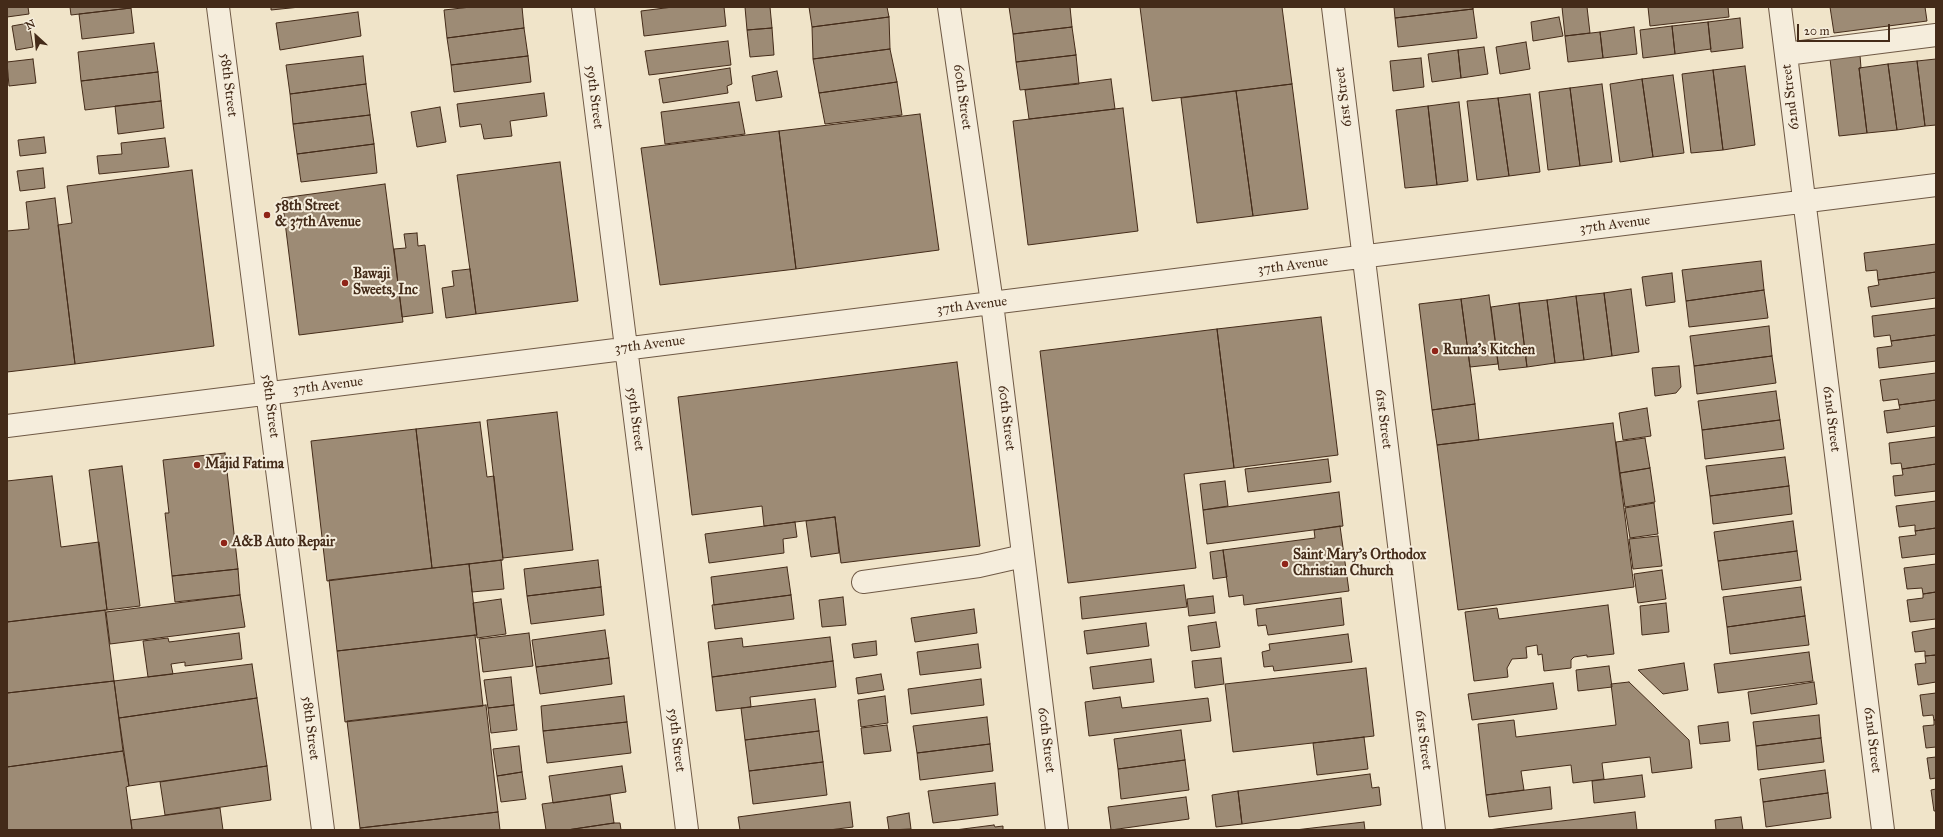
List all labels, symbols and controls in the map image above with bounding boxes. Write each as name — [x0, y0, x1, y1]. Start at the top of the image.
north arrow — [16, 16, 56, 56]
scale bar — [1799, 16, 1892, 42]
text: N — [23, 17, 38, 33]
text: 20 m — [1804, 24, 1830, 38]
street label: 58th Street — [216, 52, 240, 118]
street label: 60th Street — [949, 63, 975, 131]
street label: 62nd Street — [1779, 63, 1803, 131]
street label: 59th Street — [582, 64, 606, 130]
street label: 61st Street — [1332, 66, 1356, 128]
place label: 58th Street & 37th Avenue — [275, 199, 361, 232]
marker: 58th Street & 37th Avenue — [262, 210, 272, 220]
street label: 37th Avenue — [1579, 212, 1651, 238]
street label: 37th Avenue — [1257, 253, 1329, 279]
place label: Bawaji Sweets, Inc — [353, 267, 418, 300]
marker: Bawaji Sweets, Inc — [340, 278, 350, 288]
street label: 37th Avenue — [936, 293, 1008, 319]
street label: 37th Avenue — [614, 332, 686, 358]
place label: Ruma's Kitchen — [1443, 343, 1535, 359]
marker: Ruma's Kitchen — [1430, 346, 1440, 356]
street label: 58th Street — [258, 373, 282, 439]
street label: 37th Avenue — [292, 373, 364, 399]
street label: 60th Street — [994, 384, 1018, 452]
street label: 62nd Street — [1819, 385, 1843, 453]
street label: 59th Street — [623, 386, 647, 452]
street label: 61st Street — [1371, 388, 1395, 450]
place label: Majid Fatima — [205, 457, 284, 473]
marker: Majid Fatima — [192, 460, 202, 470]
place label: A&B Auto Repair — [232, 535, 335, 551]
marker: A&B Auto Repair — [219, 538, 229, 548]
place label: Saint Mary's Orthodox Christian Church — [1293, 548, 1426, 580]
marker: Saint Mary's Orthodox Christian Church — [1280, 559, 1290, 569]
street label: 58th Street — [298, 695, 322, 761]
street label: 60th Street — [1034, 706, 1058, 774]
street label: 62nd Street — [1860, 706, 1884, 774]
street label: 59th Street — [664, 707, 688, 773]
street label: 61st Street — [1411, 709, 1435, 771]

